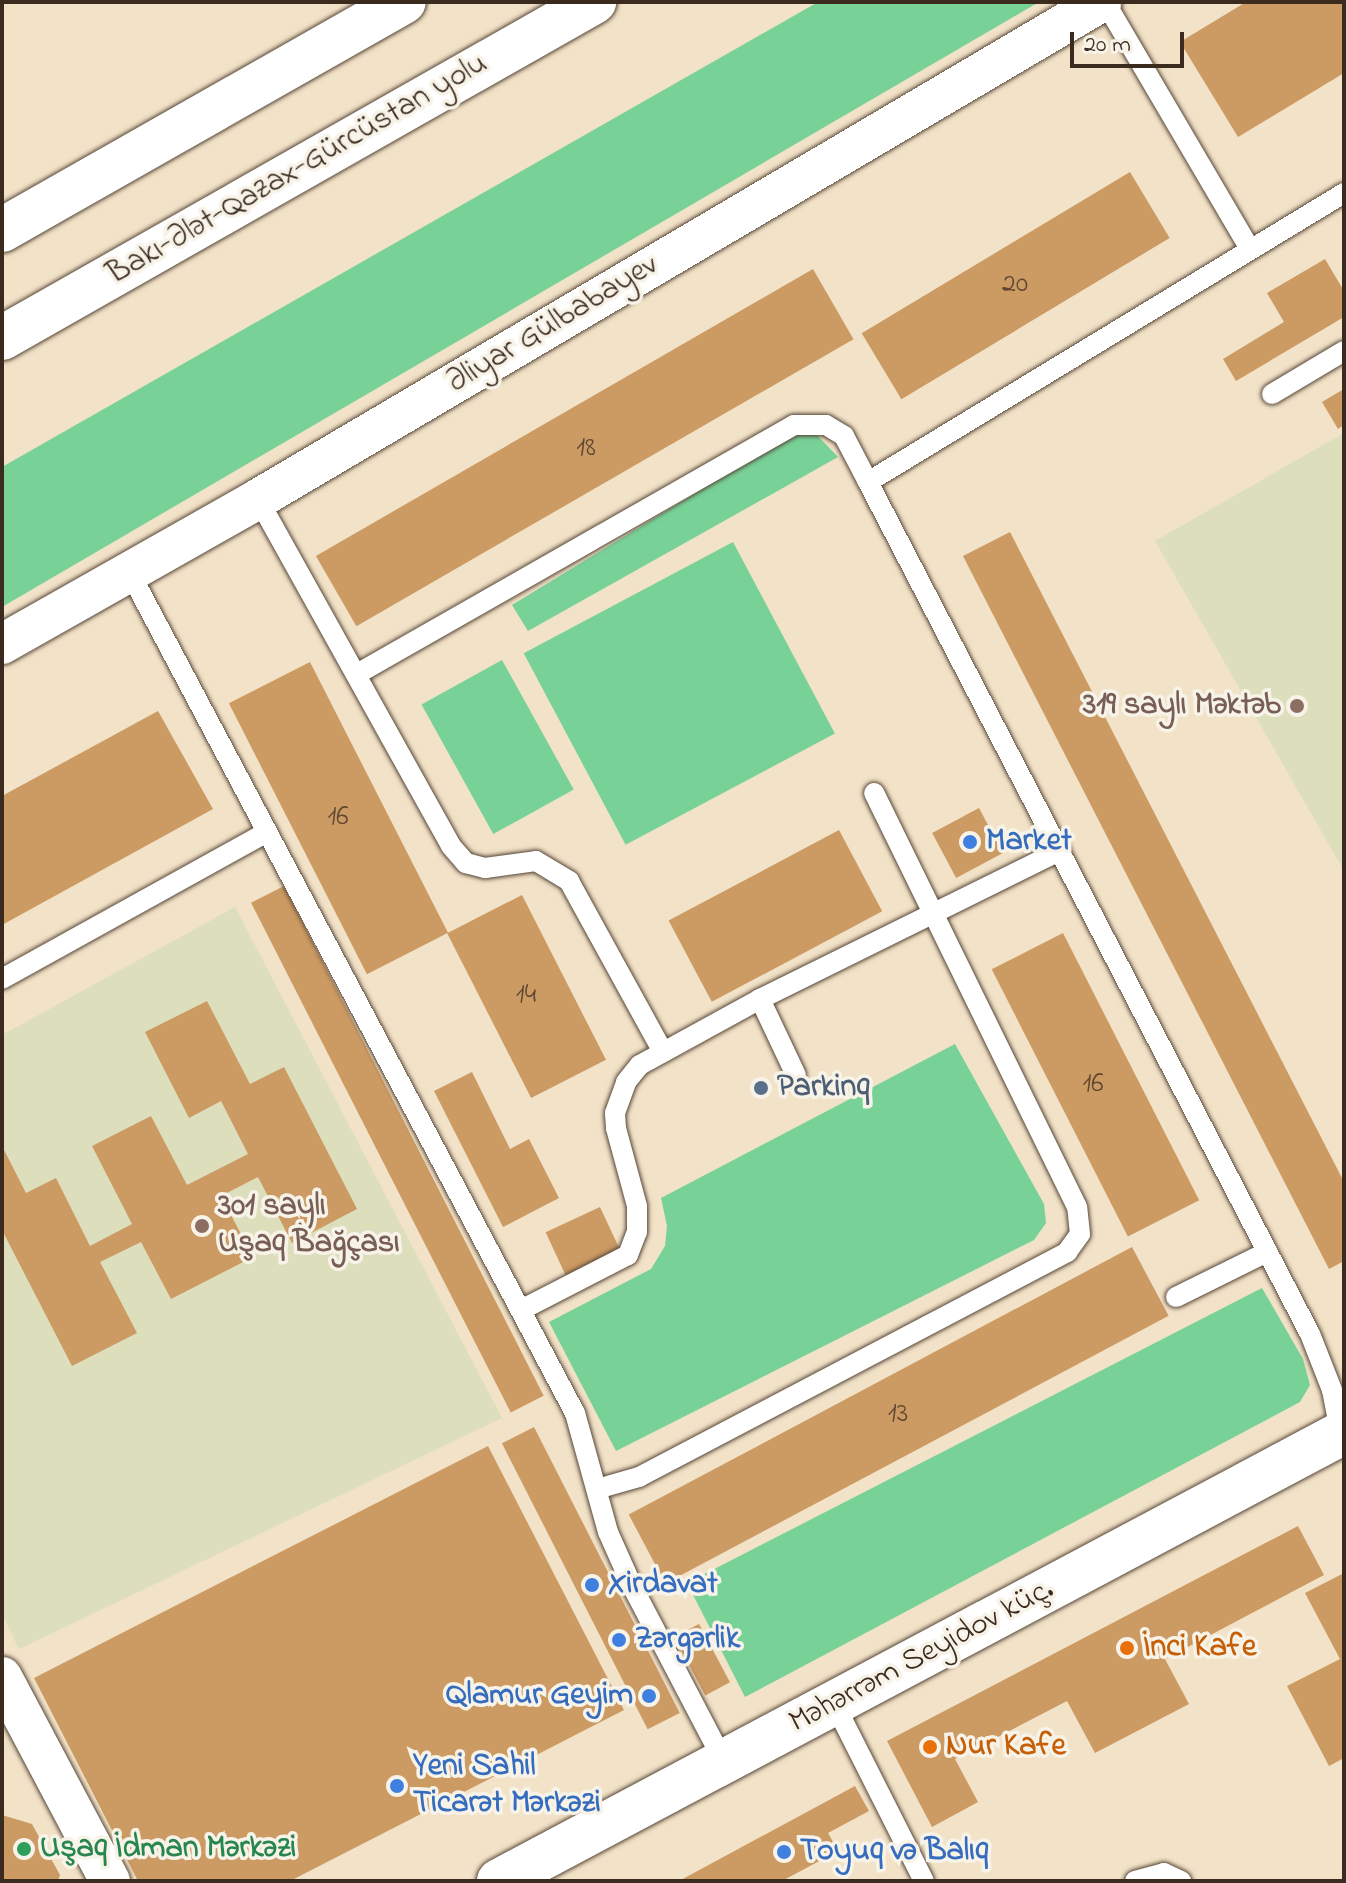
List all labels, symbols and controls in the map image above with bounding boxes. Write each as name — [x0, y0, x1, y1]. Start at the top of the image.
scale bar — [1074, 16, 1188, 66]
text: 20 m — [1084, 28, 1131, 63]
street label: Bakı-Ələt-Qazax-Gürcüstan yolu — [101, 45, 495, 295]
street label: Əliyar Gülbabayev — [441, 247, 665, 403]
house number: 20 — [1002, 268, 1028, 302]
house number: 18 — [576, 432, 596, 466]
place label: 319 saylı Məktəb — [1083, 687, 1281, 725]
marker: 319 saylı Məktəb — [1288, 697, 1306, 715]
house number: 16 — [327, 801, 349, 835]
place label: Market — [986, 823, 1072, 861]
marker: Market — [961, 833, 979, 851]
house number: 14 — [516, 979, 536, 1013]
house number: 16 — [1082, 1068, 1104, 1102]
place label: Parkinq — [777, 1069, 870, 1107]
marker: Parkinq — [752, 1079, 770, 1097]
place label: 301 saylı Uşaq Bağçası — [218, 1189, 400, 1264]
marker: 301 saylı Uşaq Bağçası — [193, 1217, 211, 1235]
house number: 13 — [888, 1398, 908, 1432]
place label: Xirdavat — [608, 1566, 718, 1604]
street label: Məhərrəm Seyidov küç. — [783, 1571, 1061, 1743]
marker: Xirdavat — [583, 1576, 601, 1594]
place label: Zərgərlik — [635, 1621, 740, 1659]
place label: İnci Kafe — [1143, 1629, 1256, 1667]
marker: Zərgərlik — [610, 1631, 628, 1649]
marker: İnci Kafe — [1118, 1639, 1136, 1657]
place label: Qlamur Geyim — [446, 1677, 633, 1715]
marker: Qlamur Geyim — [640, 1687, 658, 1705]
place label: Nur Kafe — [946, 1728, 1066, 1766]
marker: Nur Kafe — [921, 1738, 939, 1756]
place label: Yeni Sahil Ticarət Mərkəzi — [413, 1749, 601, 1824]
marker: Yeni Sahil Ticarət Mərkəzi — [388, 1777, 406, 1795]
place label: Uşaq İdman Mərkəzi — [40, 1830, 296, 1868]
place label: Toyuq və Balıq — [800, 1833, 988, 1871]
marker: Uşaq İdman Mərkəzi — [15, 1840, 33, 1858]
marker: Toyuq və Balıq — [775, 1843, 793, 1861]

